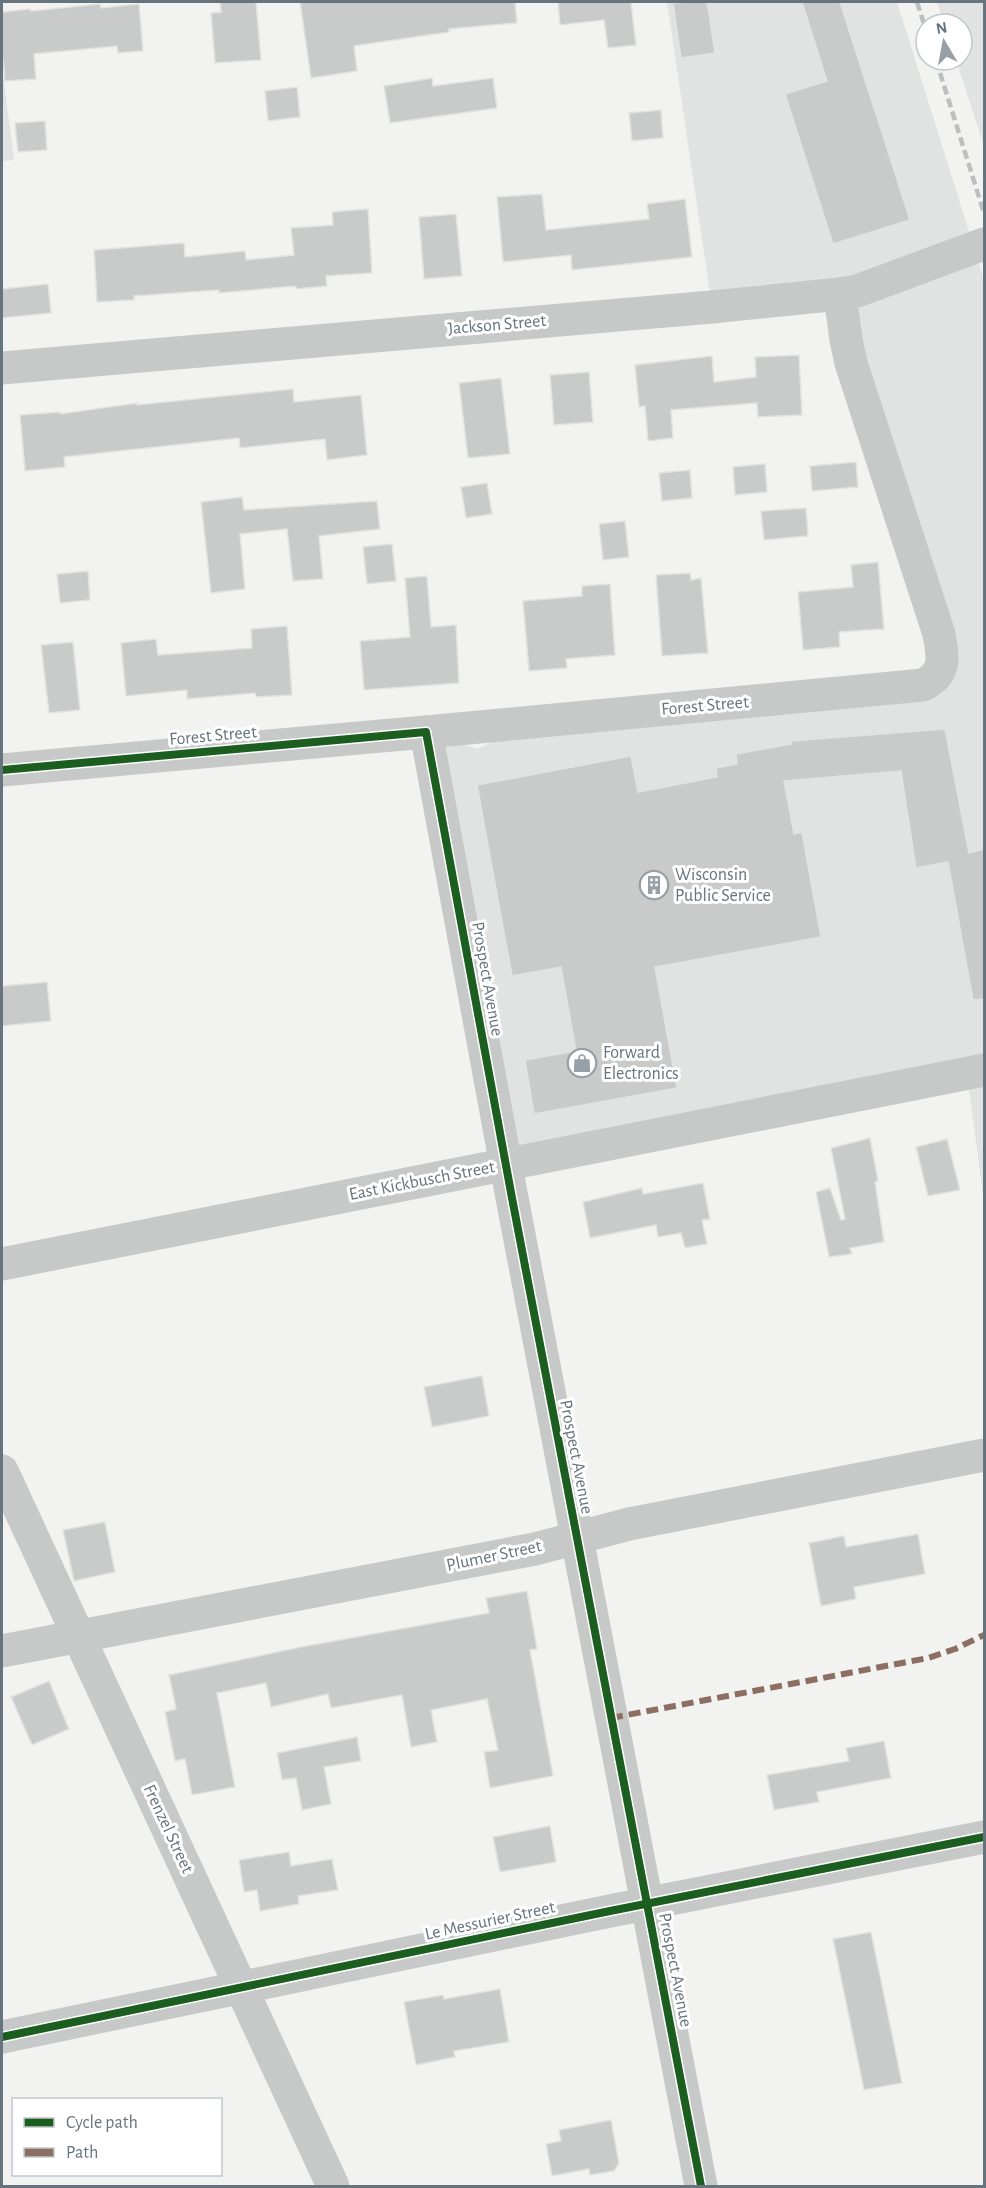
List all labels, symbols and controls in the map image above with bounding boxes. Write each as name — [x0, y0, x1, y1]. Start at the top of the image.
north arrow — [914, 12, 974, 72]
text: N — [935, 19, 948, 37]
street label: Jackson Street — [447, 312, 547, 338]
street label: Forest Street — [661, 693, 750, 719]
street label: Forest Street — [169, 723, 258, 749]
place label: Wisconsin Public Service — [675, 866, 771, 905]
building icon: Wisconsin Public Service — [638, 869, 670, 901]
street label: Prospect Avenue — [468, 920, 506, 1038]
place label: Forward Electronics — [603, 1044, 679, 1083]
shop icon: Forward Electronics — [566, 1047, 598, 1079]
street label: East Kickbusch Street — [348, 1158, 497, 1204]
street label: Prospect Avenue — [556, 1398, 596, 1516]
street label: Plumer Street — [445, 1537, 543, 1575]
street label: Frenzel Street — [140, 1782, 197, 1876]
street label: Le Messurier Street — [423, 1898, 557, 1944]
street label: Prospect Avenue — [655, 1911, 695, 2029]
legend — [12, 2098, 222, 2176]
text: Cycle path — [66, 2114, 138, 2132]
text: Path — [66, 2144, 98, 2162]

